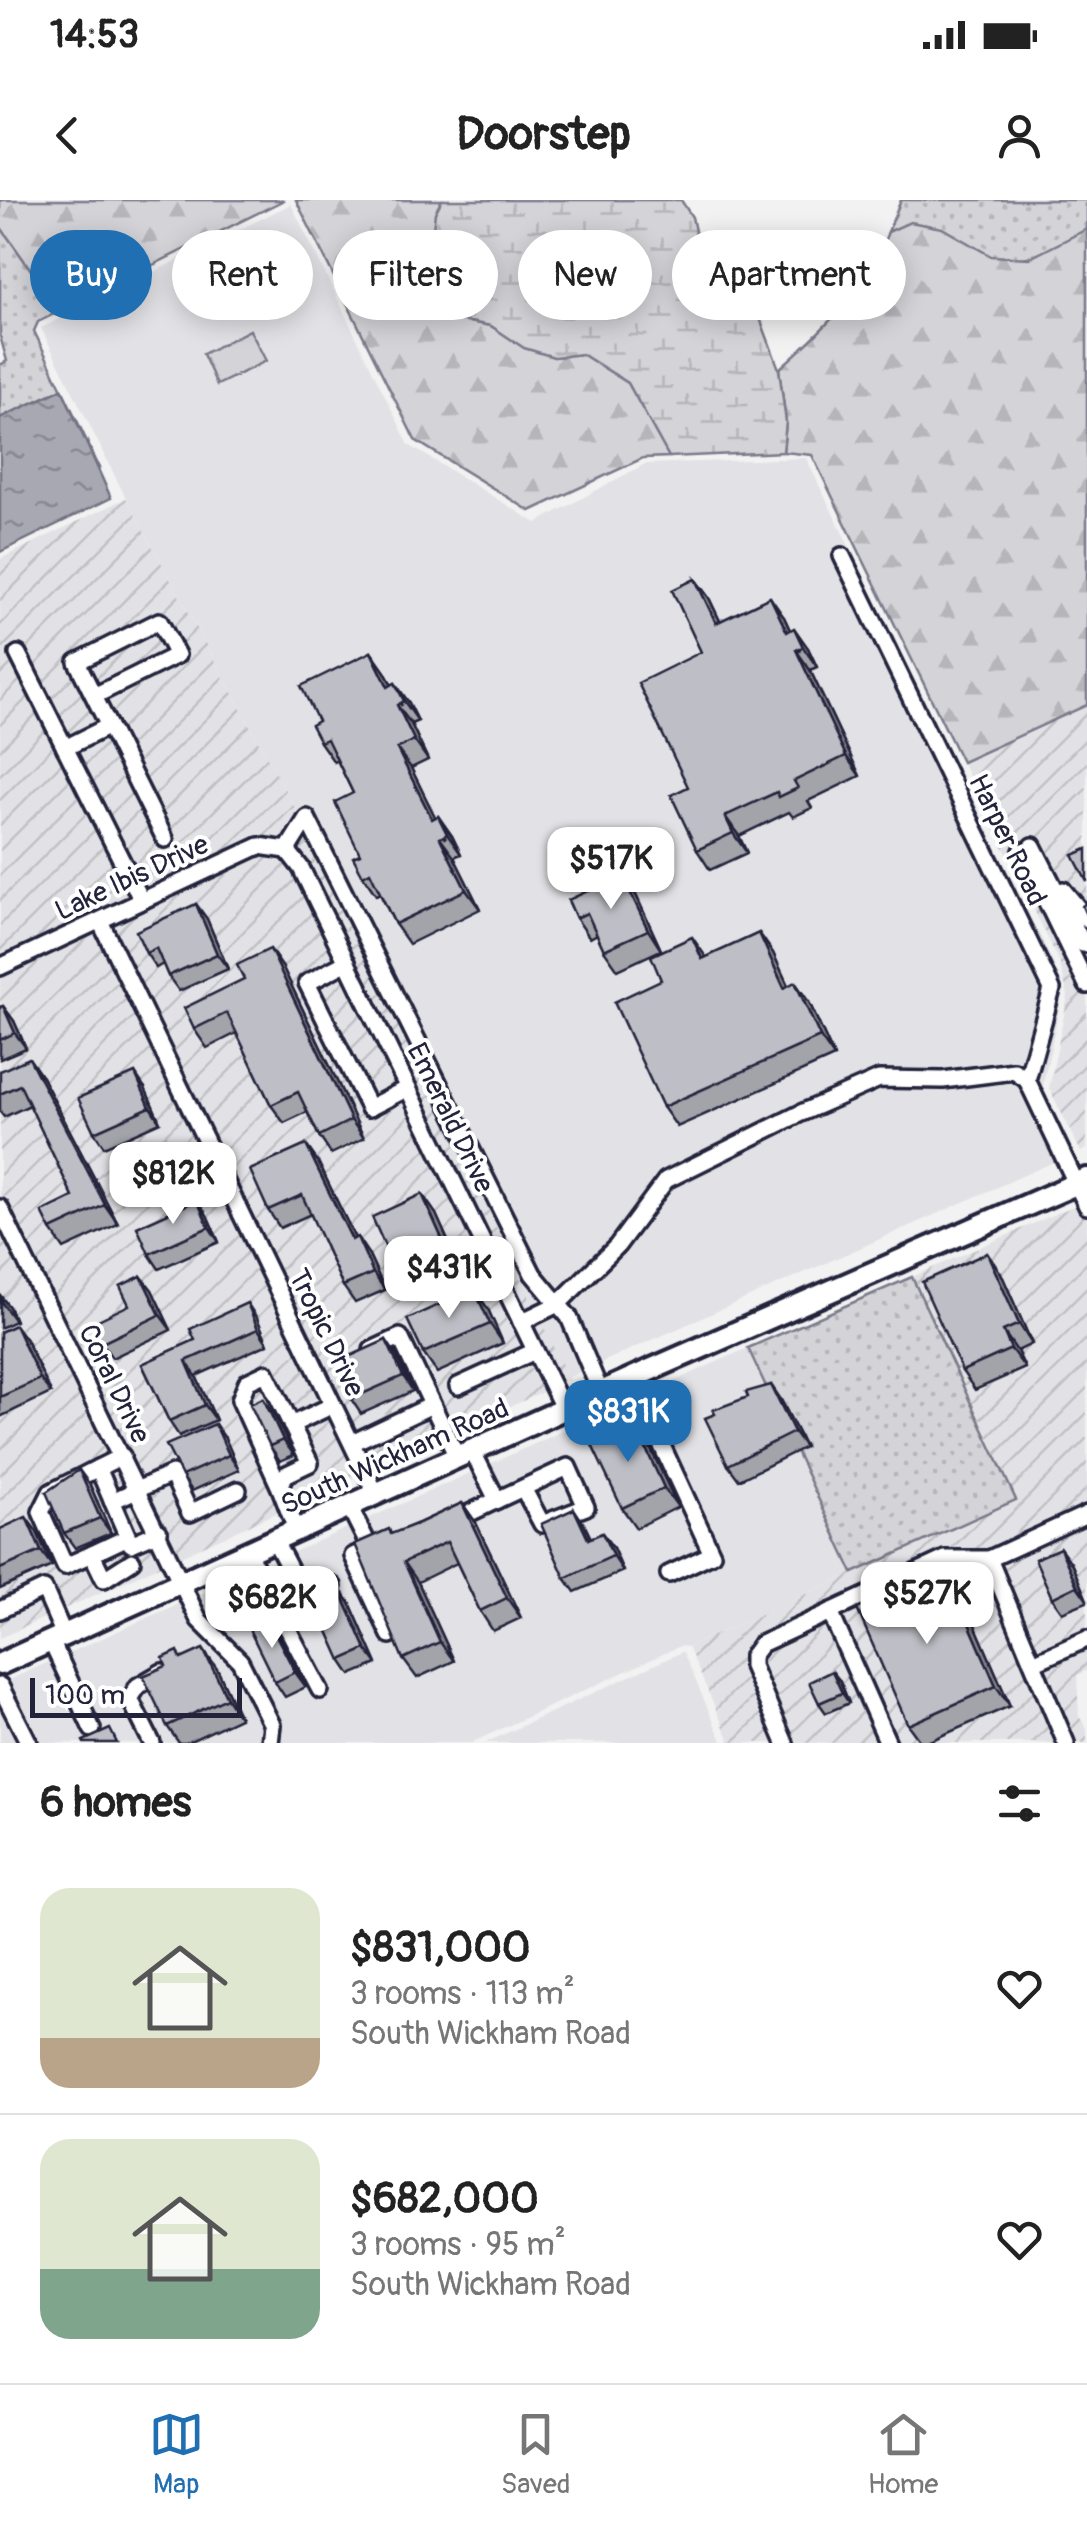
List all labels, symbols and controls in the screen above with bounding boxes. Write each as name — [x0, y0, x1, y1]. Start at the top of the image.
text: 14:53 — [50, 11, 139, 59]
text: Doorstep — [456, 107, 631, 163]
icon: back — [40, 108, 95, 163]
icon: person — [992, 108, 1047, 163]
chip: Buy — [30, 230, 152, 320]
chip: Rent — [172, 230, 313, 320]
chip: Filters — [333, 230, 498, 320]
chip: New — [518, 230, 652, 320]
chip: Apartment — [672, 230, 906, 320]
street label: Harper Road — [960, 769, 1054, 911]
street label: Lake Ibis Drive — [50, 827, 215, 929]
pin: $517K — [541, 827, 681, 912]
text: $517K — [569, 839, 653, 879]
street label: Emerald Drive — [399, 1037, 501, 1199]
pin: $812K — [103, 1142, 243, 1227]
text: $812K — [131, 1154, 215, 1194]
pin: $431K — [379, 1236, 519, 1321]
text: $431K — [406, 1248, 492, 1288]
street label: Tropic Drive — [280, 1263, 372, 1403]
street label: Coral Drive — [70, 1319, 158, 1449]
pin: $831K — [558, 1380, 698, 1465]
street label: South Wickham Road — [276, 1391, 514, 1523]
text: $831K — [586, 1392, 670, 1432]
pin: $527K — [857, 1562, 997, 1647]
pin: $682K — [202, 1566, 342, 1651]
text: $527K — [883, 1574, 971, 1614]
text: $682K — [227, 1578, 317, 1618]
scale bar — [30, 1673, 242, 1718]
text: 100 m — [45, 1678, 125, 1713]
icon: filters — [992, 1776, 1047, 1831]
text: 6 homes — [40, 1777, 191, 1829]
text: $831,000 — [350, 1922, 531, 1974]
icon: home — [120, 1928, 240, 2048]
icon: heart — [992, 1961, 1047, 2016]
text: 3 rooms · 113 m² — [350, 1974, 575, 2014]
text: South Wickham Road — [350, 2014, 631, 2054]
text: $682,000 — [350, 2173, 539, 2225]
icon: home — [120, 2179, 240, 2299]
icon: heart — [992, 2212, 1047, 2267]
text: 3 rooms · 95 m² — [350, 2225, 566, 2265]
text: South Wickham Road — [350, 2265, 631, 2305]
tab: Map — [149, 2407, 204, 2502]
tab: Saved — [501, 2407, 570, 2502]
tab: Home — [868, 2407, 938, 2502]

